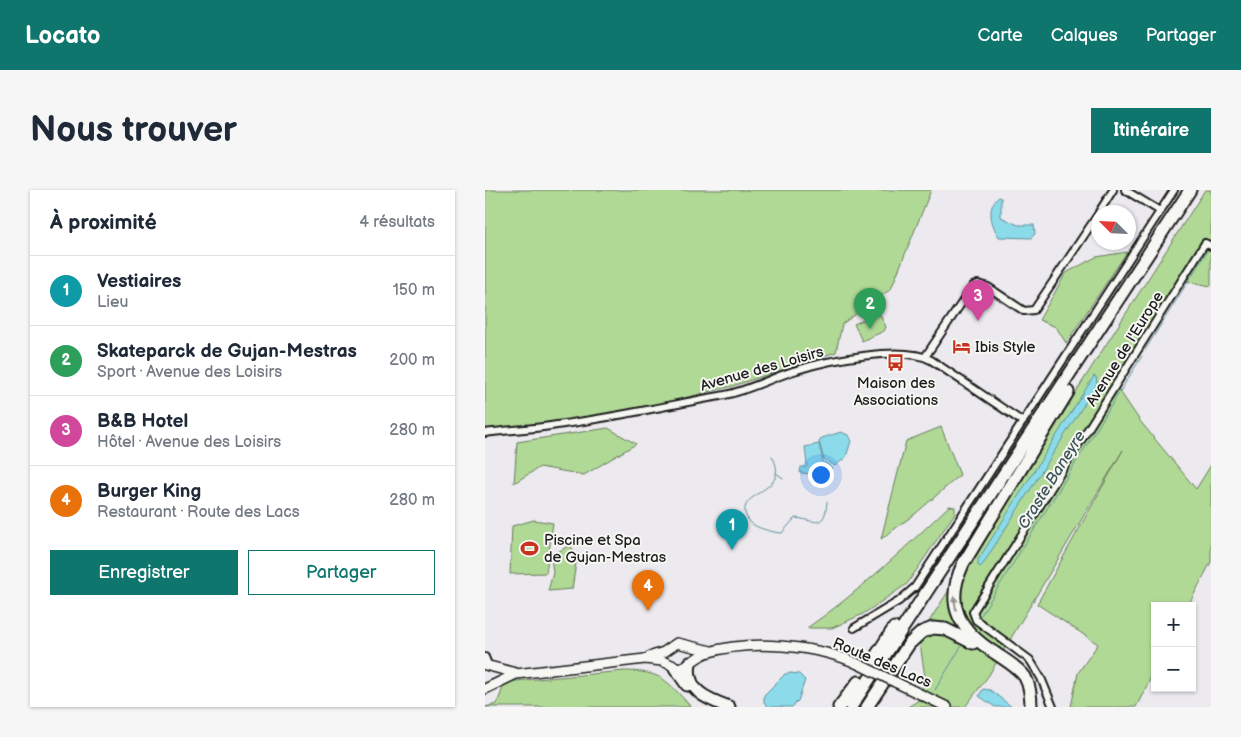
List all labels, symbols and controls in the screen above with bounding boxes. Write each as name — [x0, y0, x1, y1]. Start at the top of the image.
text: Locato — [25, 21, 100, 50]
text: Carte — [977, 25, 1023, 46]
text: Calques — [1051, 25, 1118, 46]
text: Partager — [1146, 25, 1216, 46]
button: Itinéraire — [1091, 108, 1211, 153]
text: Nous trouver — [30, 109, 237, 152]
north arrow — [1091, 205, 1136, 250]
text: À proximité — [50, 210, 157, 235]
text: 4 résultats — [359, 213, 435, 232]
text: Vestiaires — [97, 270, 181, 293]
pin: 3 — [962, 280, 994, 321]
text: 1 — [63, 281, 69, 300]
text: 150 m — [393, 281, 435, 300]
pin: 2 — [854, 288, 886, 329]
street label: Avenue de l'Europe — [1082, 288, 1168, 410]
text: Lieu — [97, 293, 128, 312]
hotel icon: Ibis Style — [951, 337, 971, 357]
place label: Ibis Style — [975, 338, 1035, 357]
text: Skateparck de Gujan-Mestras — [97, 340, 357, 363]
street label: Avenue des Loisirs — [698, 342, 826, 396]
text: 2 — [61, 351, 71, 370]
text: 200 m — [389, 351, 435, 370]
bus stop icon: Maison des Associations — [886, 352, 906, 372]
text: Sport · Avenue des Loisirs — [97, 363, 282, 382]
place label: Maison des Associations — [854, 374, 939, 410]
text: B&B Hotel — [97, 410, 188, 433]
text: 3 — [61, 421, 71, 440]
text: 280 m — [389, 421, 435, 440]
water label: Craste Baneyre — [1014, 427, 1090, 533]
text: Hôtel · Avenue des Loisirs — [97, 433, 281, 452]
your location — [808, 462, 834, 488]
text: Burger King — [97, 480, 201, 503]
text: 4 — [61, 491, 71, 510]
text: 280 m — [389, 491, 435, 510]
text: Restaurant · Route des Lacs — [97, 503, 300, 522]
pin: 1 — [716, 509, 748, 550]
place label: Piscine et Spa de Gujan-Mestras — [544, 531, 667, 567]
sports icon: Piscine et Spa de Gujan-Mestras — [520, 539, 540, 559]
button: Enregistrer — [50, 550, 238, 595]
button: Partager — [248, 550, 435, 595]
pin: 4 — [632, 570, 664, 611]
one-way arrow — [951, 594, 959, 610]
map controls — [1151, 602, 1196, 692]
button: + — [1151, 602, 1196, 647]
street label: Route des Lacs — [830, 634, 935, 693]
button: − — [1151, 647, 1196, 692]

